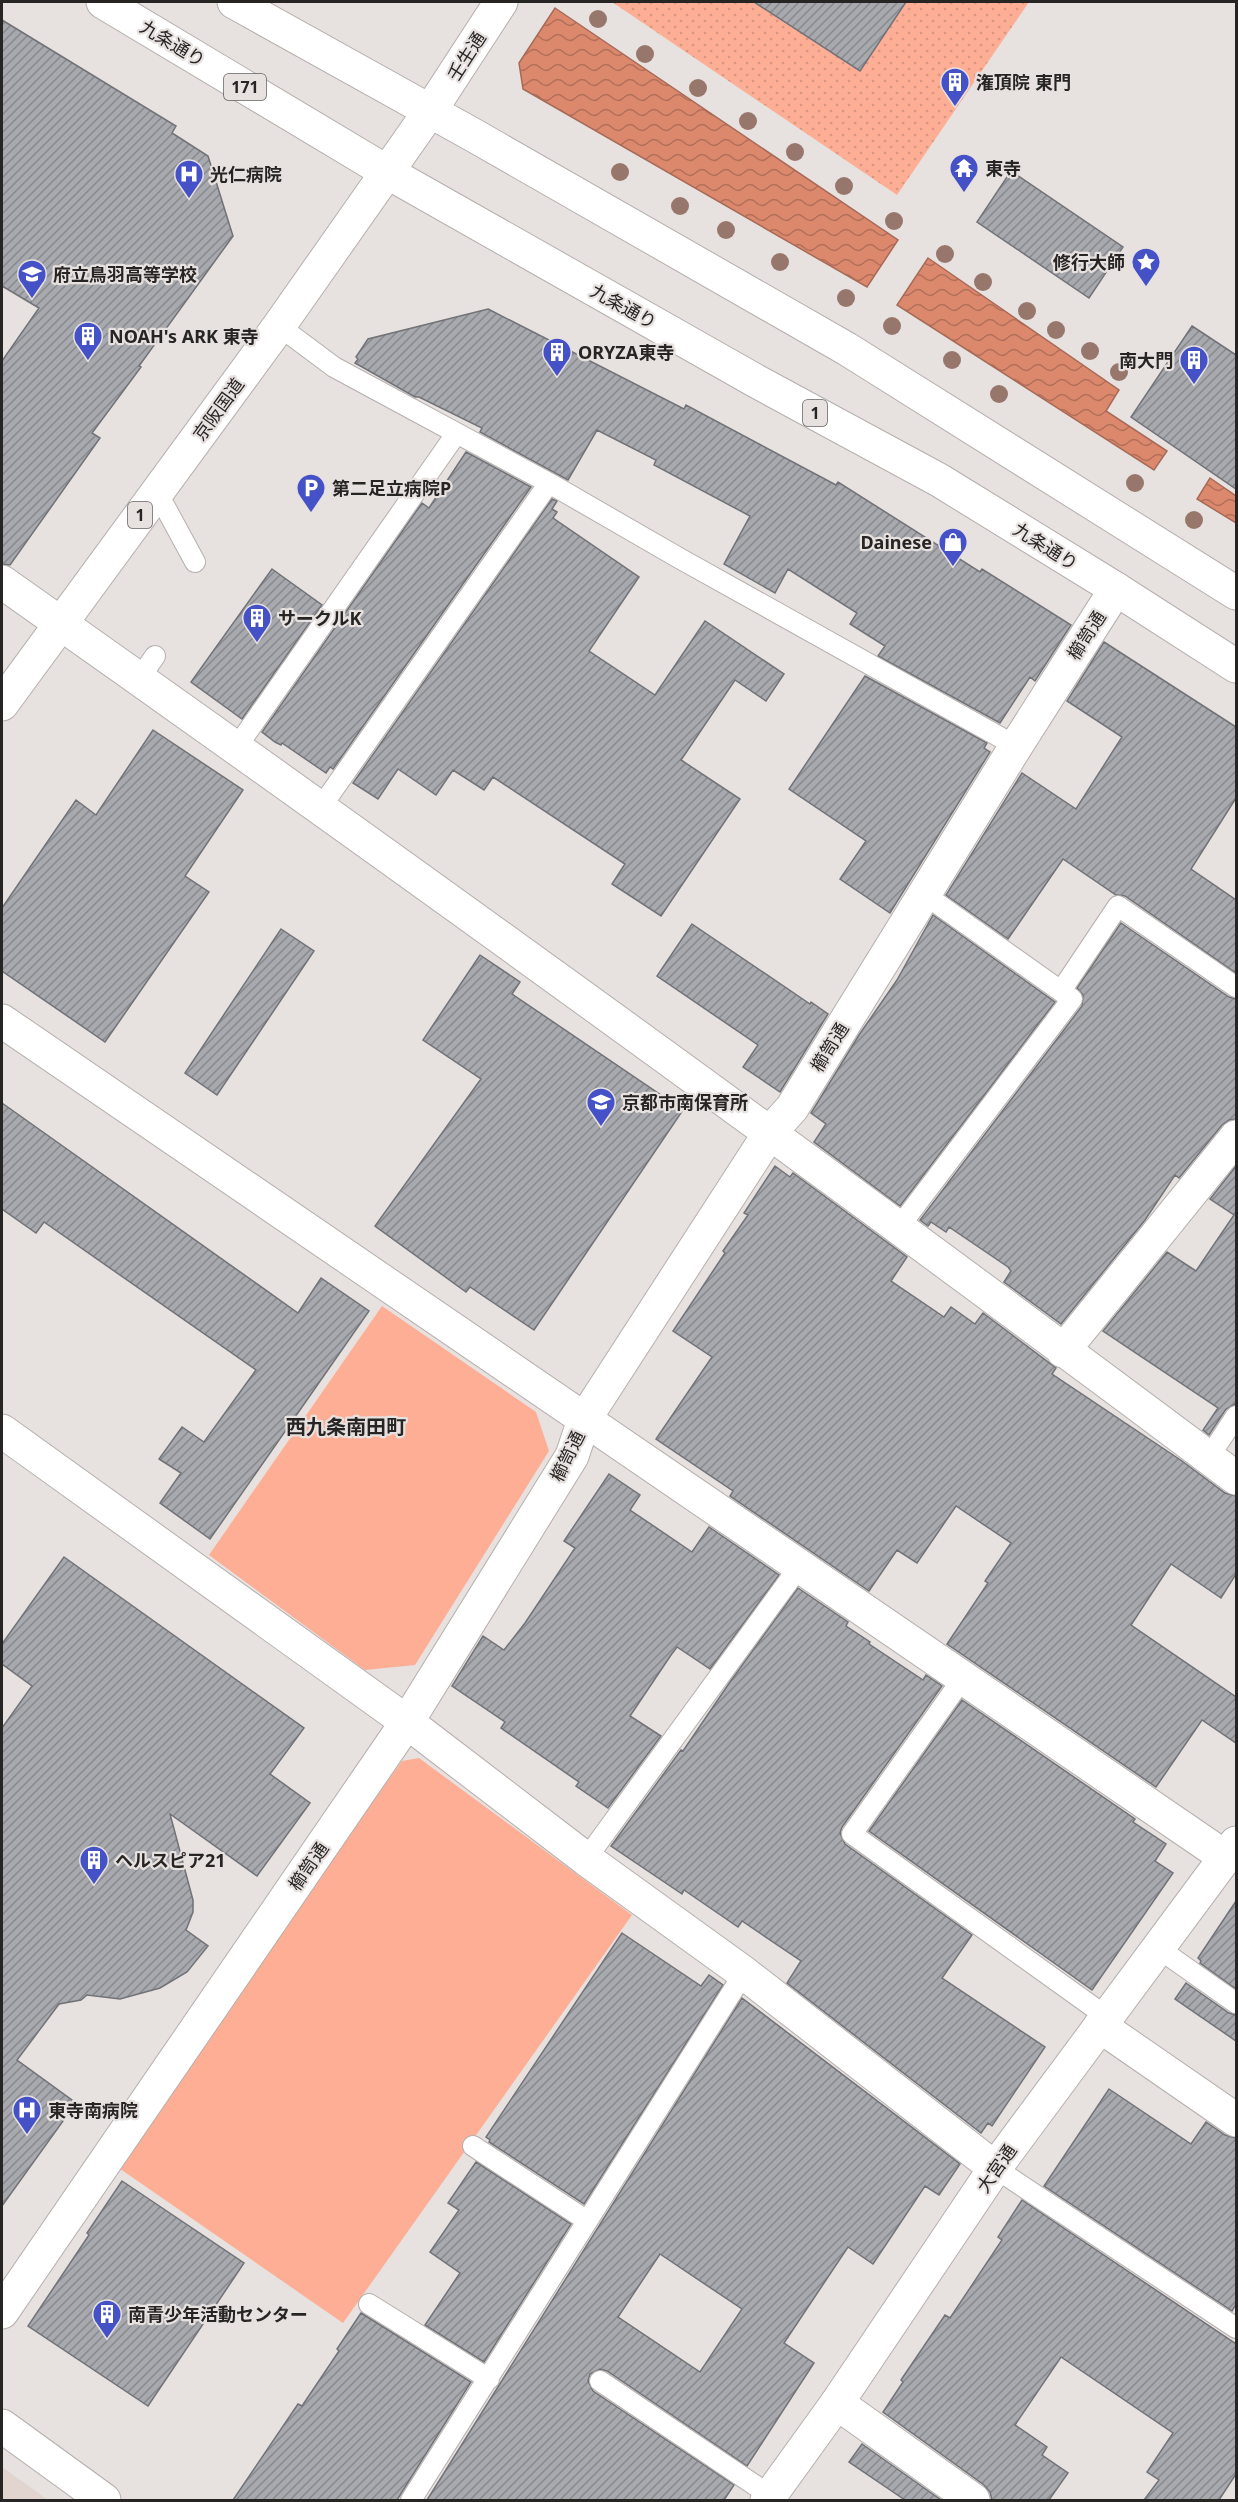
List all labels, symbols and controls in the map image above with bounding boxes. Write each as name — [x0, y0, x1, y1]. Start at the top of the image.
street label: 九条通り — [136, 14, 210, 72]
street label: 壬生通 — [441, 27, 491, 85]
building icon: 潅頂院 東門 — [939, 66, 971, 108]
place label: 潅頂院 東門 — [976, 70, 1071, 94]
road number: 171 — [224, 74, 266, 100]
temple icon: 東寺 — [948, 152, 980, 194]
place label: 東寺 — [985, 156, 1021, 180]
hospital icon: 光仁病院 — [173, 158, 205, 200]
place label: 光仁病院 — [210, 162, 282, 186]
place icon: 修行大師 — [1130, 246, 1162, 288]
place label: 修行大師 — [1052, 250, 1125, 274]
school or university icon: 府立鳥羽高等学校 — [16, 258, 48, 300]
place label: 府立鳥羽高等学校 — [53, 262, 197, 286]
street label: 九条通り — [587, 278, 661, 334]
building icon: NOAH's ARK 東寺 — [72, 320, 104, 362]
place label: NOAH's ARK 東寺 — [109, 324, 259, 348]
building icon: ORYZA東寺 — [541, 336, 573, 378]
place label: ORYZA東寺 — [578, 340, 674, 364]
building icon: 南大門 — [1178, 344, 1210, 386]
place label: 南大門 — [1119, 348, 1173, 372]
street label: 京阪国道 — [187, 373, 249, 445]
road number: 1 — [803, 400, 827, 426]
parking icon: 第二足立病院P — [295, 472, 327, 514]
place label: 第二足立病院P — [332, 476, 451, 500]
road number: 1 — [128, 502, 152, 528]
street label: 九条通り — [1009, 517, 1083, 575]
shop icon: Dainese — [937, 526, 969, 568]
place label: Dainese — [860, 530, 932, 554]
building icon: サークルK — [241, 602, 273, 644]
place label: サークルK — [278, 606, 361, 630]
street label: 櫛笥通 — [1061, 606, 1111, 664]
street label: 櫛笥通 — [805, 1018, 853, 1076]
school or university icon: 京都市南保育所 — [585, 1086, 617, 1128]
place label: 京都市南保育所 — [622, 1090, 748, 1114]
district label: 西九条南田町 — [286, 1413, 406, 1440]
street label: 櫛笥通 — [544, 1426, 590, 1486]
street label: 櫛笥通 — [283, 1837, 333, 1895]
building icon: ヘルスピア21 — [78, 1844, 110, 1886]
place label: ヘルスピア21 — [115, 1848, 226, 1872]
hospital icon: 東寺南病院 — [11, 2094, 43, 2136]
place label: 東寺南病院 — [48, 2098, 138, 2122]
street label: 大宮通 — [971, 2139, 1021, 2197]
building icon: 南青少年活動センター — [91, 2298, 123, 2340]
place label: 南青少年活動センター — [128, 2302, 308, 2326]

